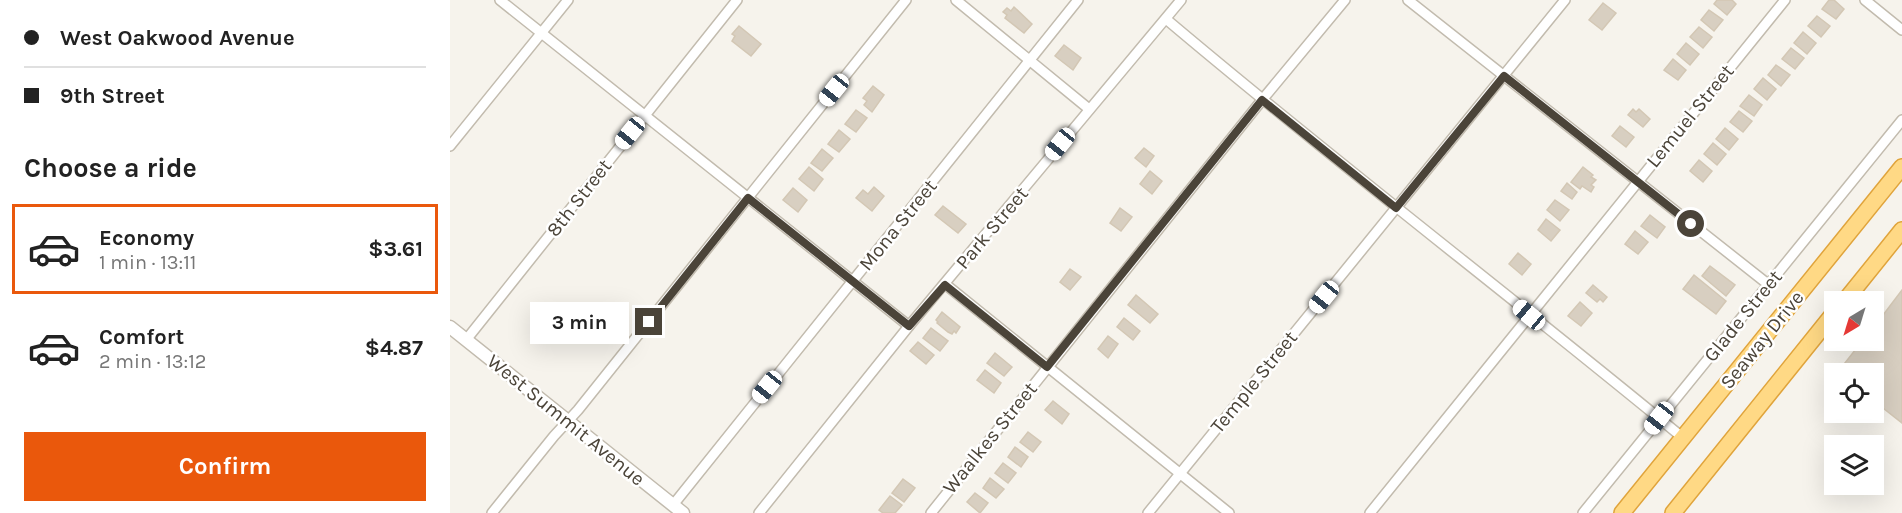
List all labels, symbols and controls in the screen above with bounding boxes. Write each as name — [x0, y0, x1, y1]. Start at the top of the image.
text: West Oakwood Avenue — [60, 25, 295, 51]
street label: Lemuel Street — [1641, 59, 1739, 172]
car — [816, 70, 852, 110]
text: 9th Street — [60, 83, 165, 109]
car — [612, 113, 648, 153]
car — [1042, 124, 1078, 164]
text: Choose a ride — [24, 152, 197, 184]
street label: 8th Street — [542, 154, 617, 241]
street label: Mona Street — [854, 174, 942, 275]
street label: Park Street — [951, 182, 1033, 274]
route start — [1677, 210, 1704, 237]
icon: car — [27, 222, 81, 276]
text: Economy — [99, 225, 194, 251]
text: $3.61 — [368, 236, 423, 262]
text: 1 min · 13:11 — [99, 251, 196, 274]
street label: Glade Street — [1699, 265, 1787, 366]
car — [1306, 277, 1342, 317]
street label: Seaway Drive — [1715, 286, 1809, 394]
north arrow — [1824, 291, 1884, 351]
map controls — [1824, 291, 1884, 495]
car — [1509, 297, 1549, 333]
callout: 3 min — [529, 301, 628, 343]
route end — [635, 308, 662, 335]
text: 3 min — [552, 311, 607, 334]
icon: car — [27, 321, 81, 375]
text: Comfort — [99, 324, 184, 350]
street label: Temple Street — [1206, 326, 1302, 438]
text: $4.87 — [365, 335, 423, 361]
street label: West Summit Avenue — [483, 349, 649, 491]
text: 2 min · 13:12 — [99, 350, 206, 373]
button: locate — [1824, 363, 1884, 423]
car — [749, 367, 785, 407]
street label: Waalkes Street — [938, 377, 1042, 498]
car — [1641, 398, 1677, 438]
button: Confirm — [24, 432, 426, 501]
button: layers — [1824, 435, 1884, 495]

